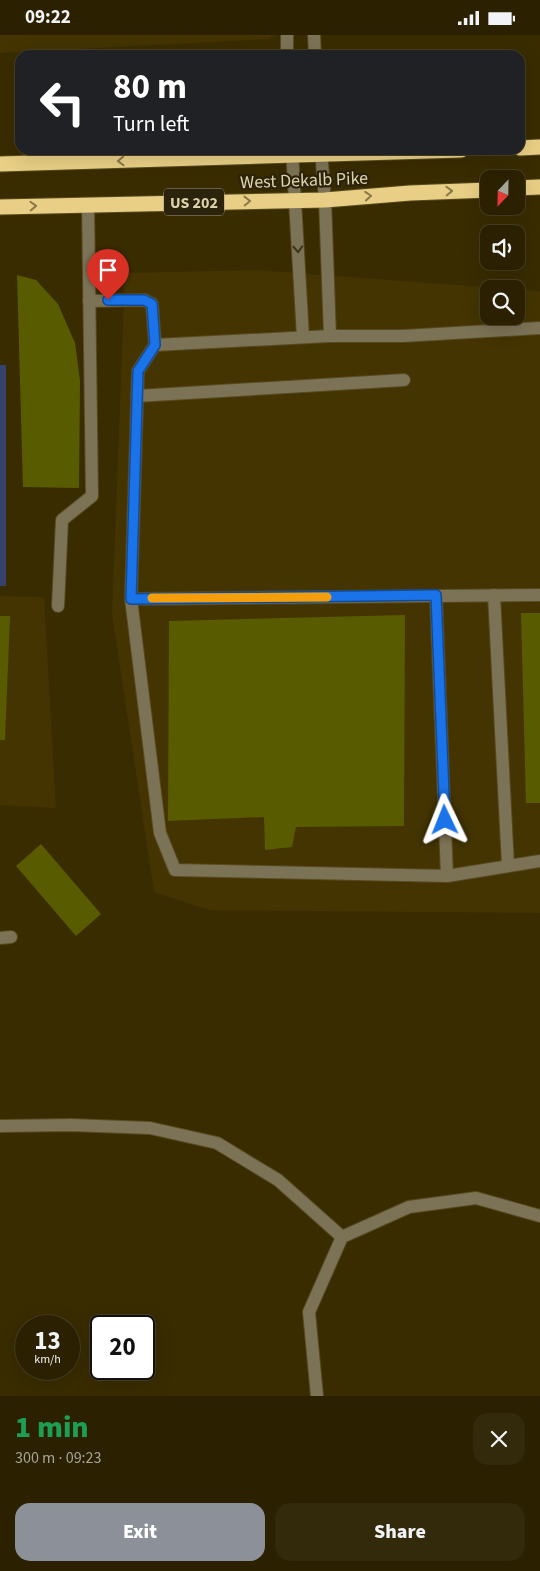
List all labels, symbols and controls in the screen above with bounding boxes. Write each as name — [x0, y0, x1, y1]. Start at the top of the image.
text: 09:22 — [25, 4, 71, 31]
text: 80 m — [113, 62, 187, 112]
icon: left — [30, 70, 95, 135]
text: Turn left — [113, 108, 189, 140]
one-way arrow — [117, 155, 125, 166]
street label: West Dekalb Pike — [240, 166, 368, 195]
north arrow — [480, 170, 525, 215]
map controls — [480, 170, 525, 325]
one-way arrow — [446, 186, 454, 197]
road number: US 202 — [164, 189, 224, 215]
one-way arrow — [364, 191, 372, 202]
one-way arrow — [244, 196, 252, 206]
one-way arrow — [30, 201, 37, 211]
button: sound — [480, 225, 525, 270]
one-way arrow — [292, 245, 303, 253]
pin — [87, 249, 129, 300]
icon: arrive — [94, 256, 122, 284]
button: search — [480, 280, 525, 325]
position arrow — [418, 793, 470, 845]
speed limit sign: 20 — [90, 1315, 155, 1380]
text: 13 — [34, 1323, 61, 1359]
text: km/h — [34, 1351, 61, 1368]
text: 1 min — [15, 1406, 89, 1449]
button: close — [473, 1413, 525, 1465]
text: 300 m · 09:23 — [15, 1447, 102, 1469]
button: Exit — [15, 1503, 265, 1561]
button: Share — [275, 1503, 525, 1561]

